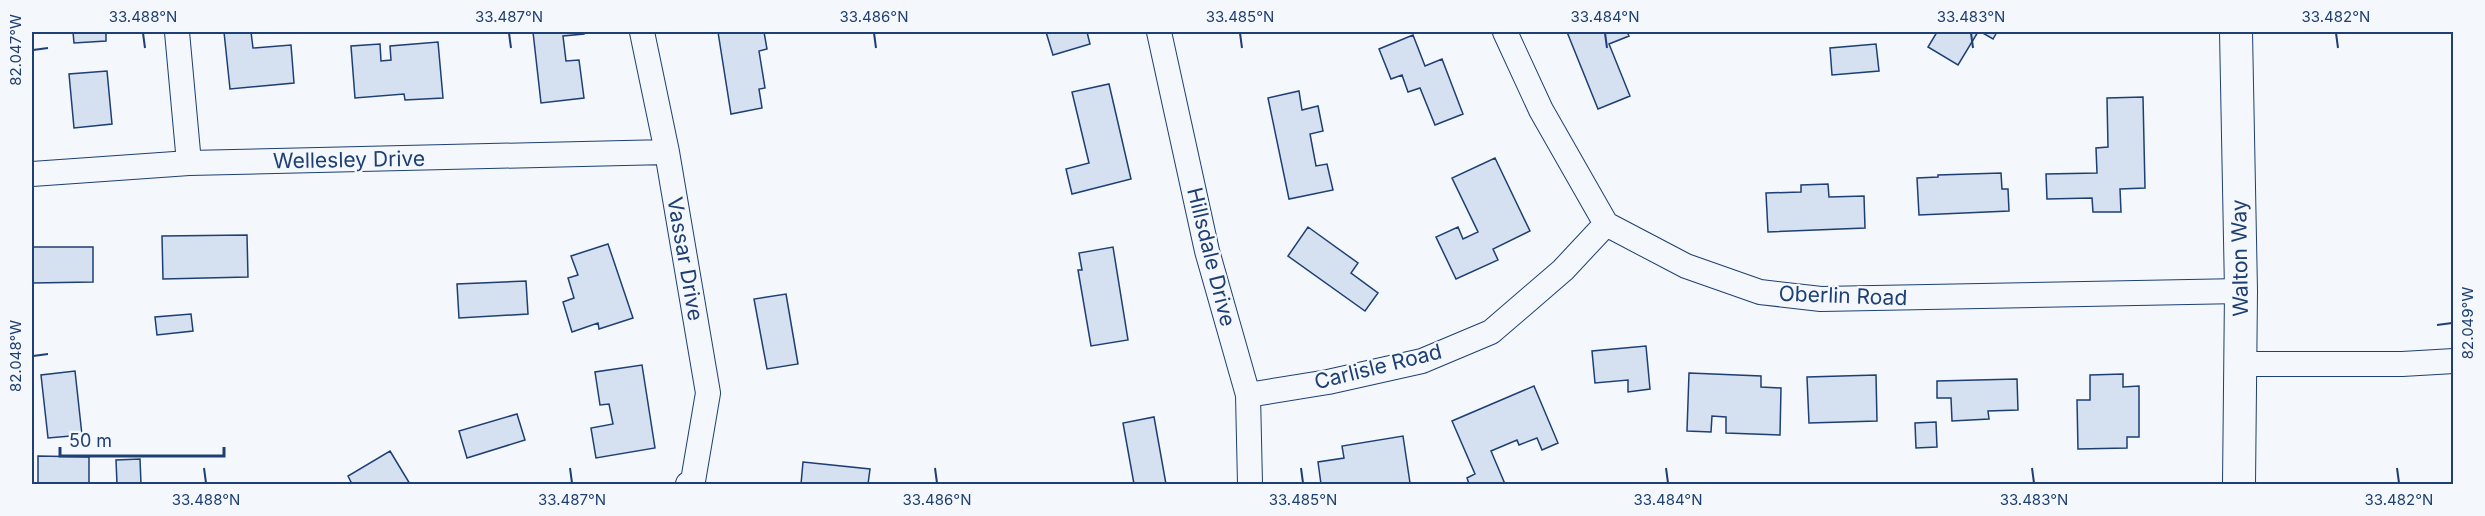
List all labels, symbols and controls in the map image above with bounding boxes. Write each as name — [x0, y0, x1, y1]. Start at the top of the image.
text: 33.488°N — [109, 7, 177, 26]
text: 33.487°N — [475, 7, 543, 26]
text: 33.486°N — [840, 7, 908, 26]
text: 33.485°N — [1206, 7, 1274, 26]
text: 33.484°N — [1570, 7, 1640, 26]
text: 33.483°N — [1937, 7, 2005, 26]
text: 33.482°N — [2302, 7, 2370, 26]
text: 82.047°W — [6, 14, 25, 86]
street label: Wellesley Drive — [273, 146, 425, 173]
street label: Hillsdale Drive — [1182, 185, 1241, 329]
street label: Vassar Drive — [662, 195, 709, 323]
street label: Walton Way — [2226, 199, 2253, 317]
street label: Oberlin Road — [1778, 281, 1908, 310]
text: 82.049°W — [2458, 287, 2477, 359]
text: 82.048°W — [6, 320, 25, 392]
street label: Carlisle Road — [1312, 339, 1444, 394]
scale bar — [60, 420, 224, 458]
text: 50 m — [69, 430, 112, 451]
text: 33.488°N — [172, 490, 240, 509]
text: 33.487°N — [538, 490, 606, 509]
text: 33.486°N — [903, 490, 971, 509]
text: 33.485°N — [1269, 490, 1337, 509]
text: 33.484°N — [1633, 490, 1703, 509]
text: 33.483°N — [2000, 490, 2068, 509]
text: 33.482°N — [2365, 490, 2433, 509]

